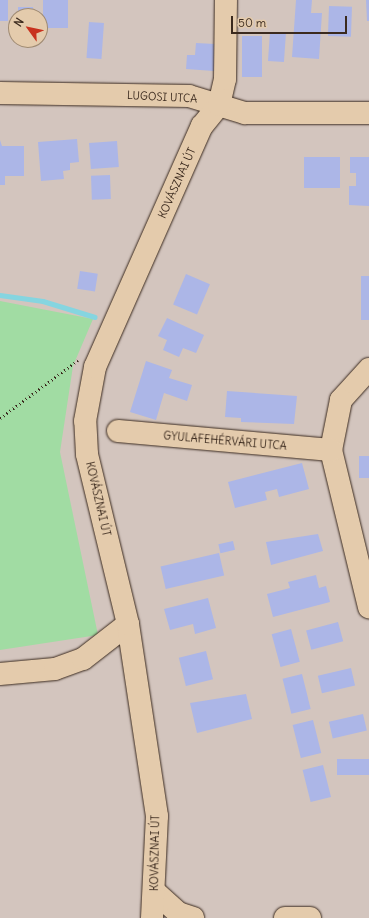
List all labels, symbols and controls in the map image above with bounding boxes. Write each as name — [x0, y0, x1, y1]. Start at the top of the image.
north arrow — [8, 8, 48, 48]
scale bar — [233, 8, 349, 34]
text: N — [11, 15, 27, 29]
text: 50 m — [238, 15, 266, 30]
street label: LUGOSI UTCA — [126, 89, 198, 105]
street label: KOVÁSZNAI ÚT — [155, 145, 199, 221]
street label: GYULAFEHÉRVÁRI UTCA — [163, 429, 287, 453]
street label: KOVÁSZNAI ÚT — [83, 460, 113, 538]
street label: KOVÁSZNAI ÚT — [148, 815, 162, 891]

